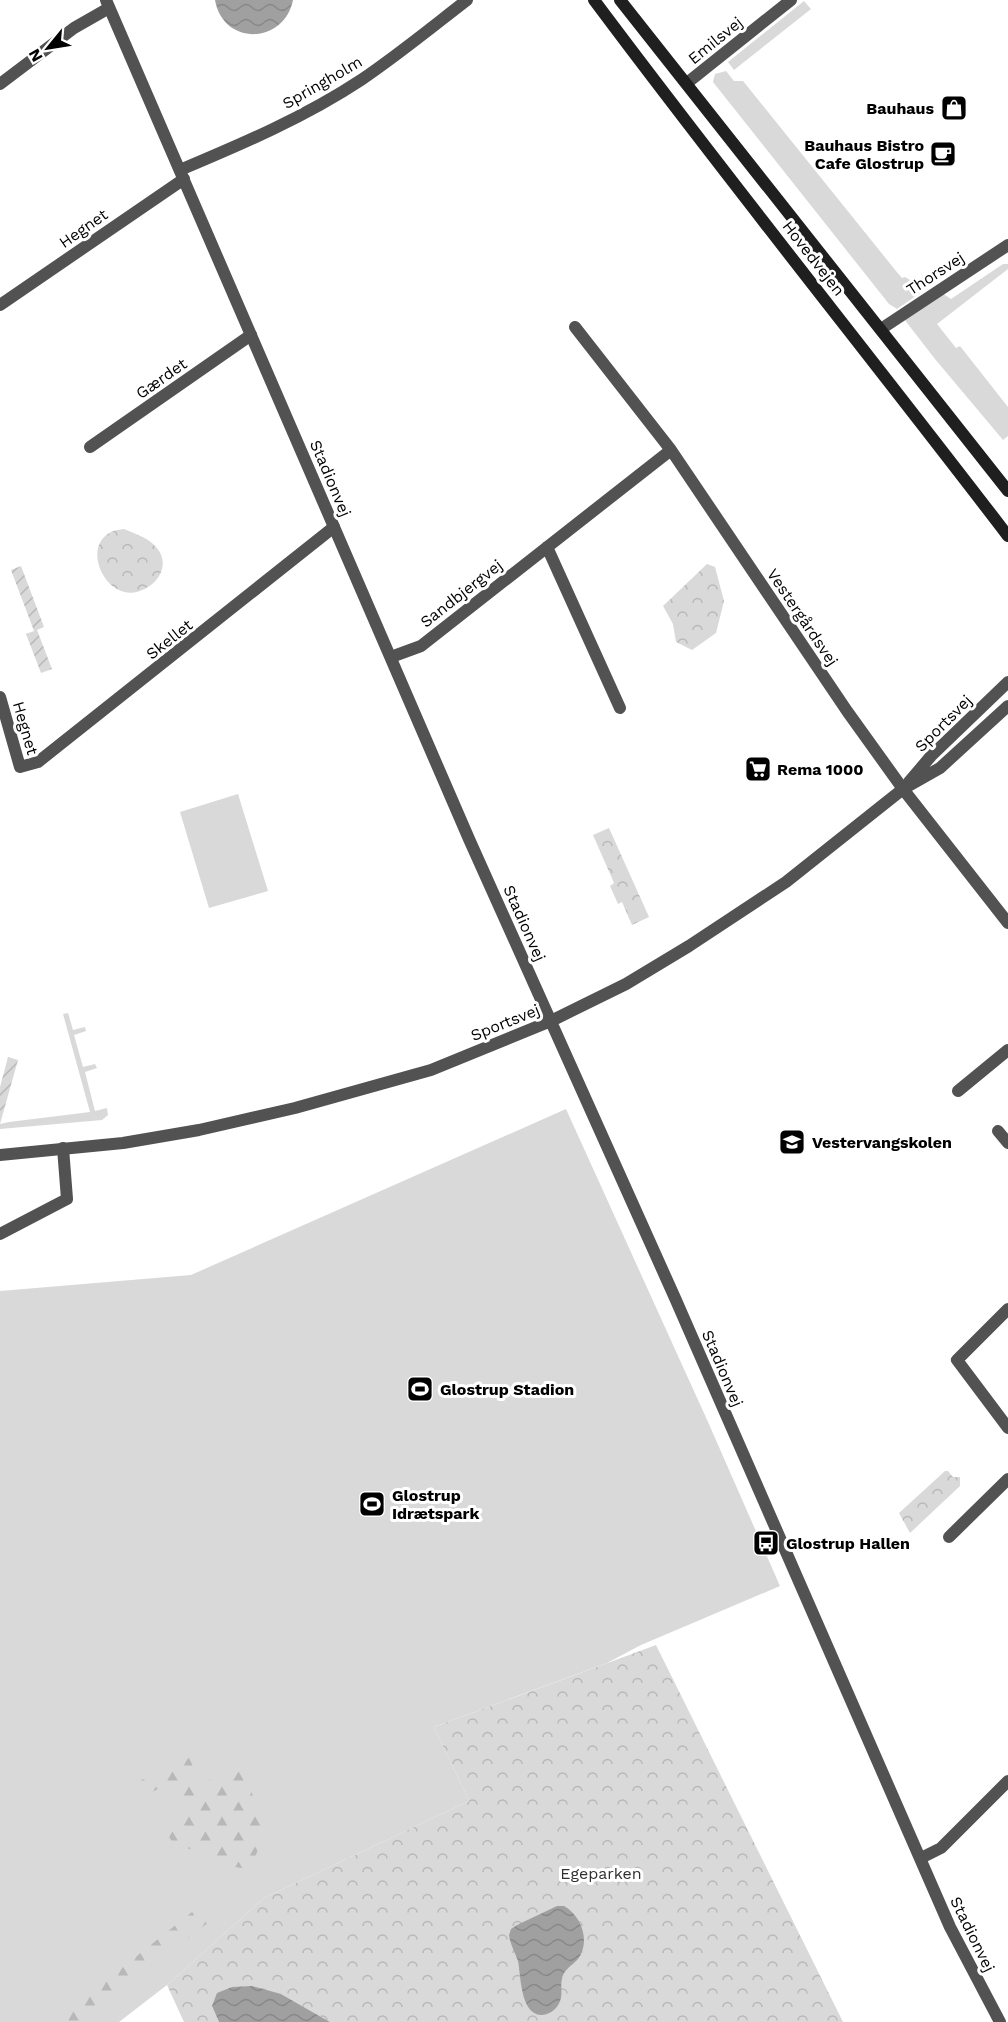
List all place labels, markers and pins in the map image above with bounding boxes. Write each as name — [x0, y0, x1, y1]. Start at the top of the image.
shop icon: Bauhaus — [939, 93, 969, 123]
place label: Bauhaus — [866, 99, 934, 118]
place label: Bauhaus Bistro Cafe Glostrup — [804, 136, 924, 173]
cafe icon: Bauhaus Bistro Cafe Glostrup — [928, 139, 958, 169]
supermarket icon: Rema 1000 — [743, 754, 773, 784]
place label: Rema 1000 — [777, 760, 864, 779]
school or university icon: Vestervangskolen — [777, 1127, 807, 1157]
place label: Vestervangskolen — [812, 1133, 952, 1152]
sports icon: Glostrup Stadion — [405, 1374, 435, 1404]
place label: Glostrup Stadion — [440, 1380, 574, 1399]
place label: Glostrup Idrætspark — [392, 1486, 479, 1523]
sports icon: Glostrup Idrætspark — [357, 1489, 387, 1519]
bus stop icon: Glostrup Hallen — [751, 1528, 781, 1558]
place label: Glostrup Hallen — [786, 1534, 910, 1553]

